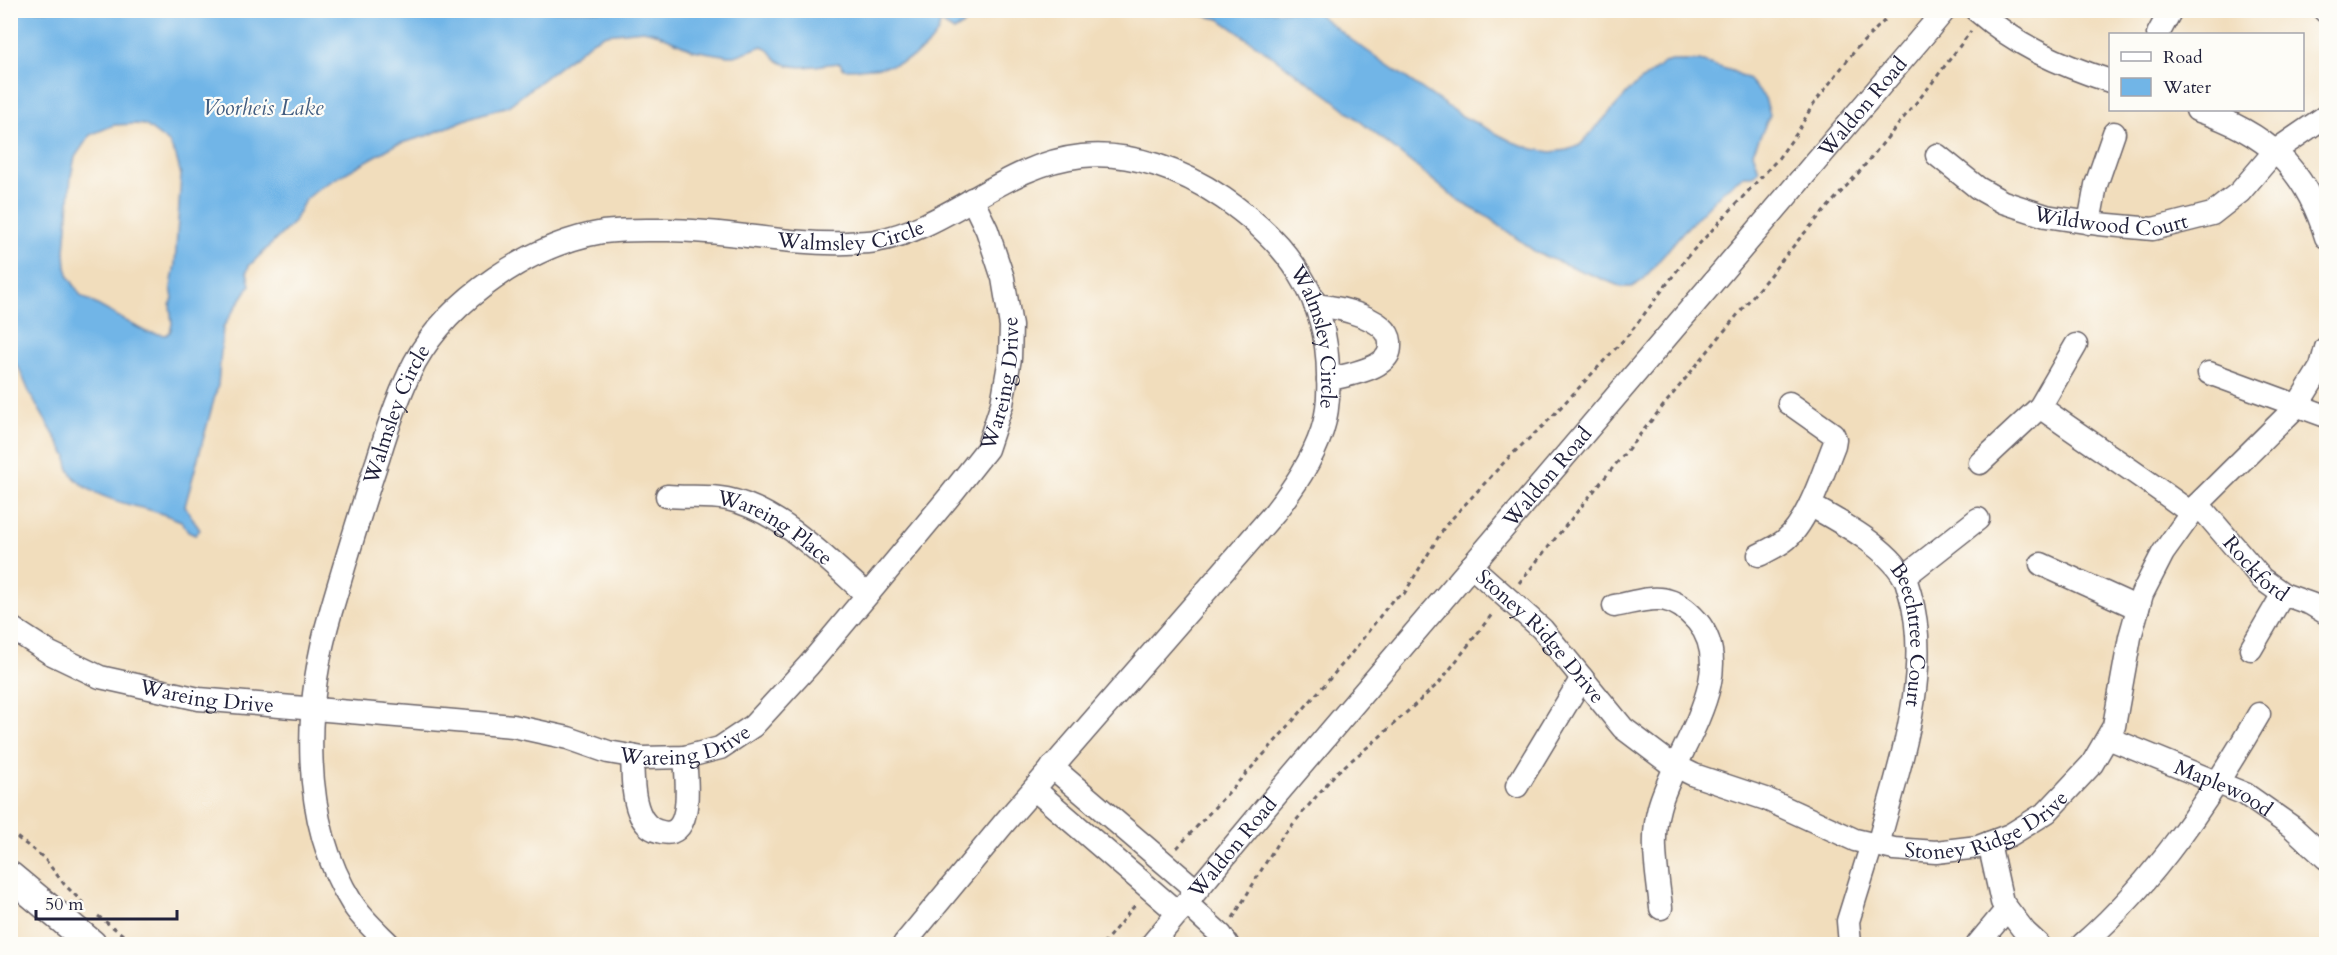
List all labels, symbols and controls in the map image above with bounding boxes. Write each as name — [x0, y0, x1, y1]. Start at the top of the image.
legend — [2109, 33, 2304, 111]
text: Road — [2163, 45, 2203, 70]
street label: Waldon Road — [1811, 50, 1914, 164]
text: Water — [2162, 75, 2212, 100]
water label: Voorheis Lake — [203, 93, 324, 123]
street label: Wildwood Court — [2029, 198, 2191, 244]
street label: Walmsley Circle — [775, 212, 929, 258]
street label: Walmsley Circle — [1283, 259, 1343, 410]
street label: Wareing Drive — [973, 315, 1026, 455]
street label: Walmsley Circle — [356, 338, 437, 489]
street label: Waldon Road — [1495, 420, 1599, 534]
street label: Wareing Place — [714, 483, 839, 572]
street label: Rockford — [2216, 529, 2295, 608]
street label: Beechtree Court — [1884, 556, 1932, 709]
street label: Stoney Ridge Drive — [1470, 562, 1612, 710]
street label: Wareing Drive — [136, 672, 275, 720]
street label: Wareing Drive — [616, 717, 756, 773]
street label: Maplewood — [2170, 752, 2279, 824]
street label: Stoney Ridge Drive — [1904, 784, 2075, 867]
street label: Waldon Road — [1181, 790, 1283, 905]
scale bar — [36, 883, 177, 921]
text: 50 m — [45, 892, 84, 917]

